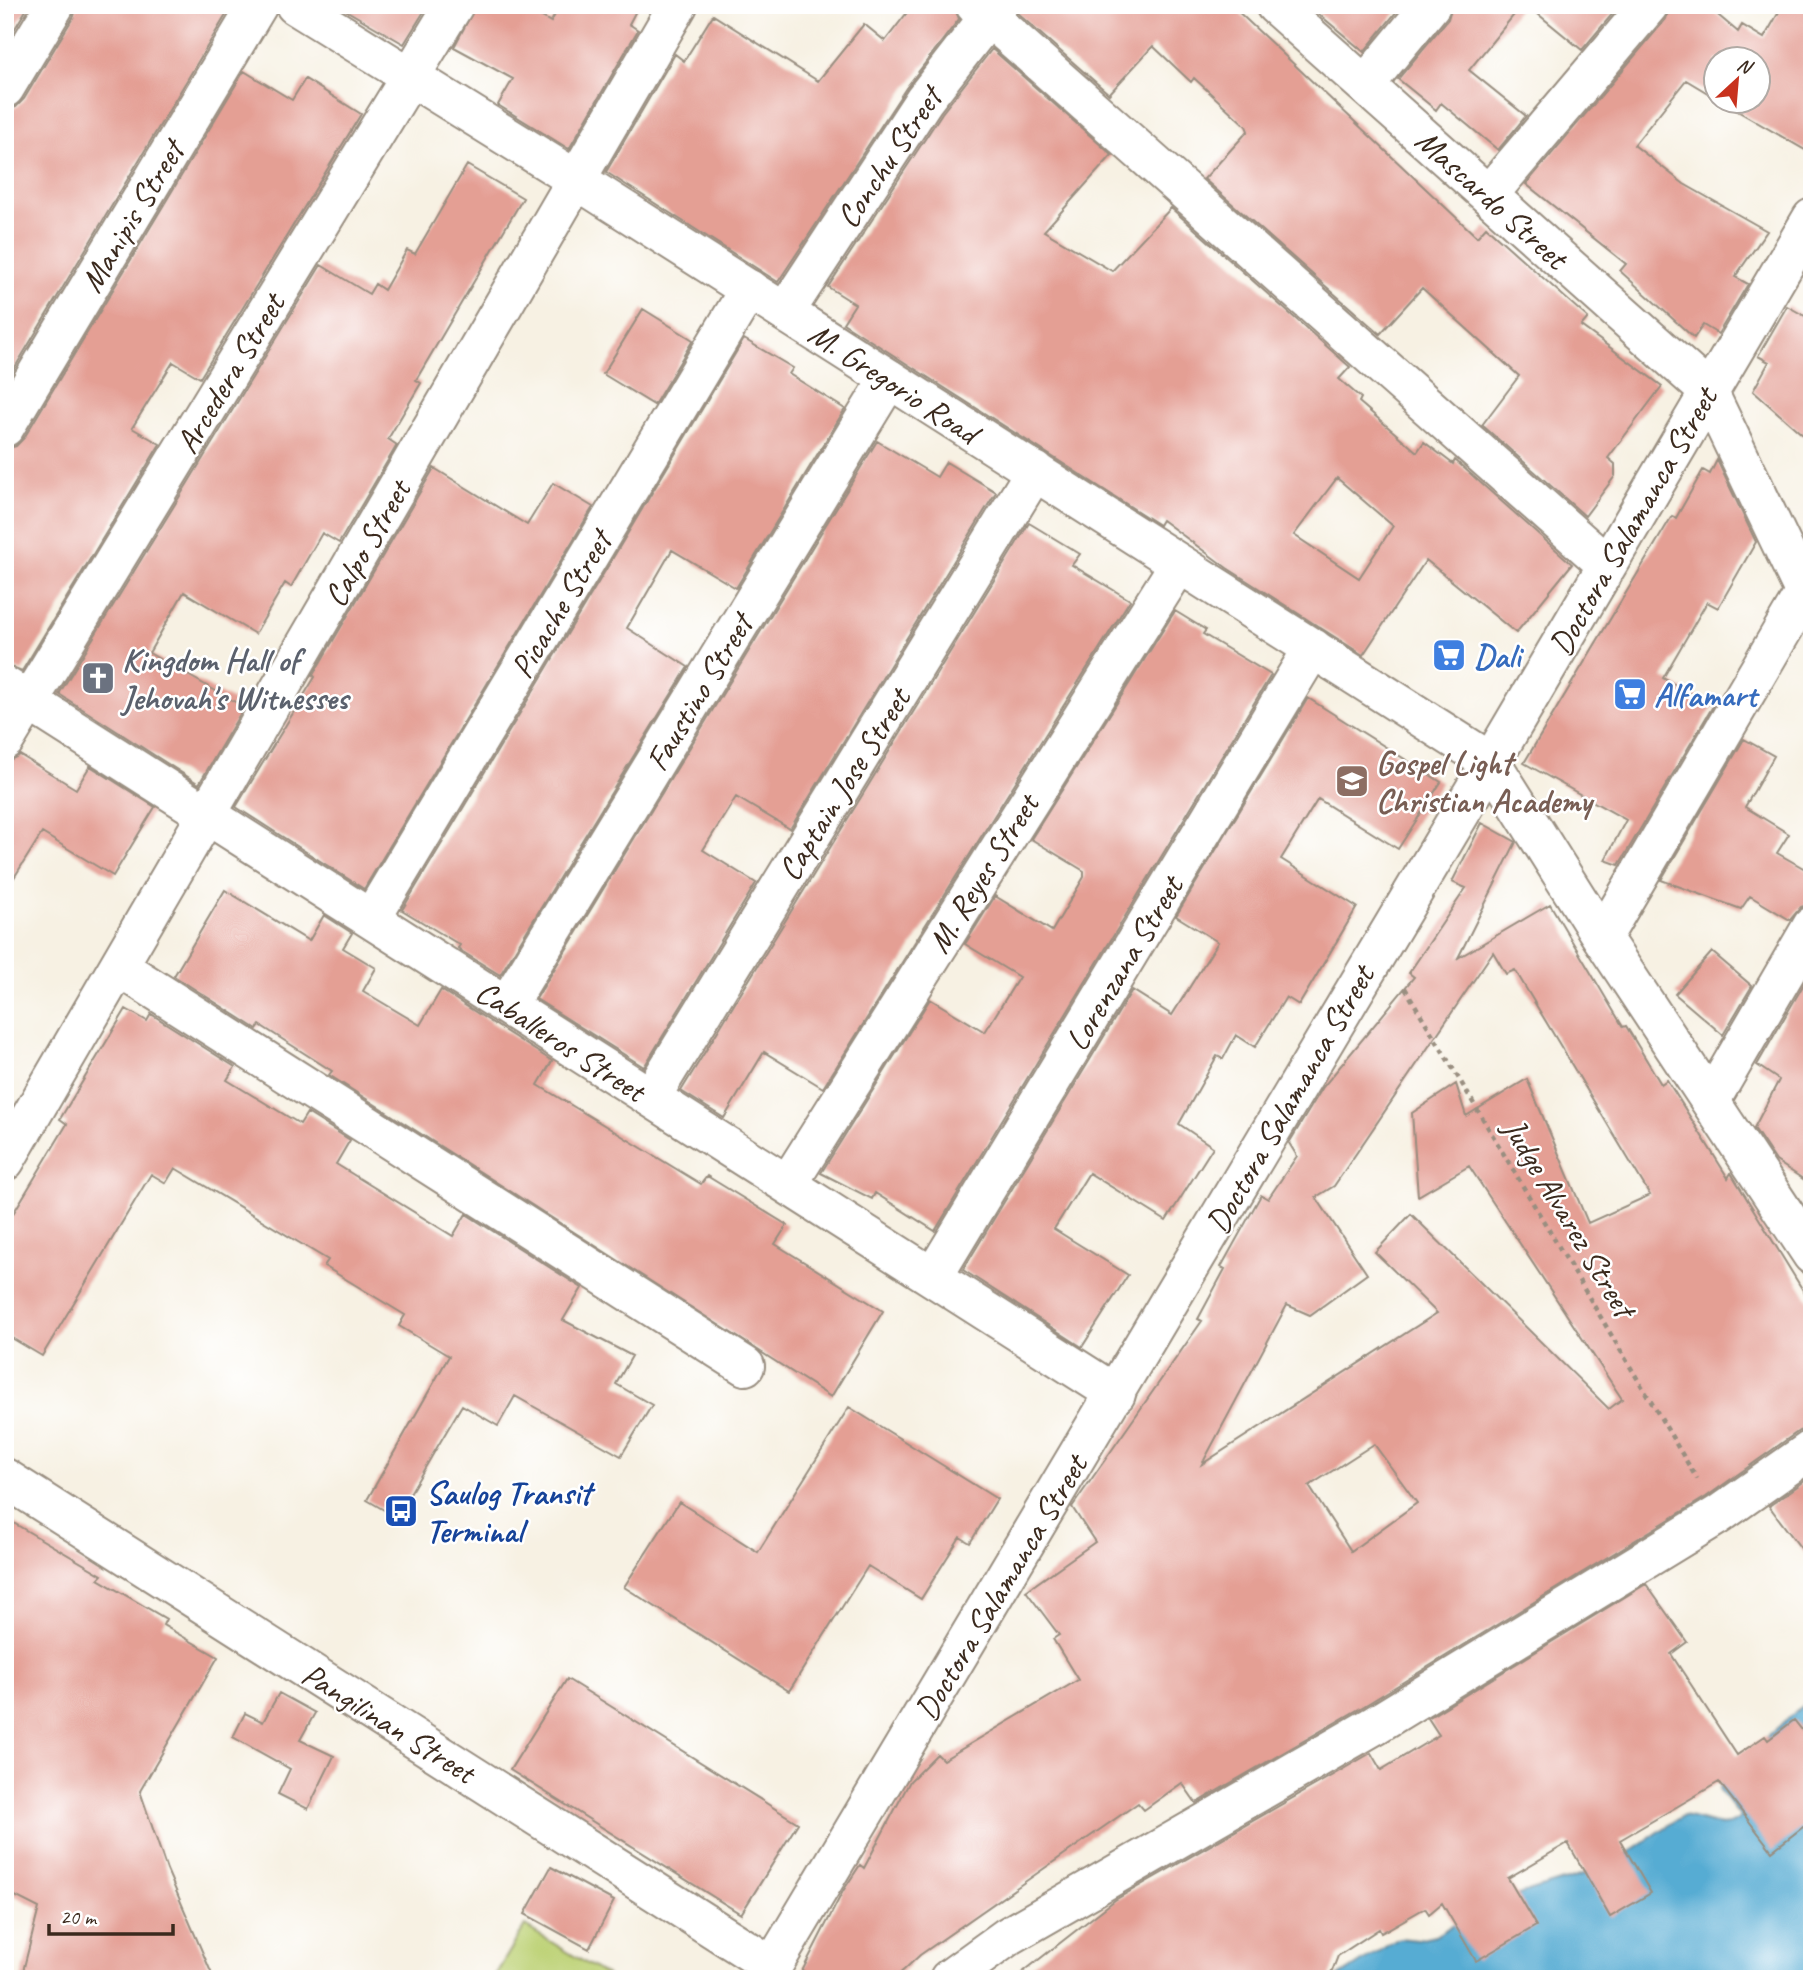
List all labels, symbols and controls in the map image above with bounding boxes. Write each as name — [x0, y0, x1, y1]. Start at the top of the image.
north arrow — [1702, 46, 1772, 116]
text: N — [1733, 52, 1757, 80]
street label: Conchu Street — [826, 76, 953, 236]
street label: Mascardo Street — [1407, 120, 1578, 280]
street label: Manipis Street — [70, 130, 195, 300]
street label: Arcedera Street — [166, 283, 295, 461]
street label: M. Gregorio Road — [801, 313, 990, 456]
street label: Doctora Salamanca Street — [1539, 378, 1728, 663]
street label: Calpo Street — [314, 470, 421, 614]
street label: Picache Street — [501, 520, 623, 686]
street label: Faustino Street — [636, 603, 764, 778]
place label: Dali — [1474, 635, 1525, 677]
supermarket icon: Dali — [1430, 636, 1468, 674]
place label: Kingdom Hall of Jehovah's Witnesses — [120, 639, 352, 719]
church icon: Kingdom Hall of Jehovah's Witnesses — [79, 659, 117, 697]
place label: Alfamart — [1654, 674, 1761, 716]
supermarket icon: Alfamart — [1611, 675, 1649, 713]
street label: Captain Jose Street — [768, 678, 921, 888]
place label: Gospel Light Christian Academy — [1376, 742, 1595, 822]
school or university icon: Gospel Light Christian Academy — [1333, 762, 1371, 800]
street label: M. Reyes Street — [918, 784, 1050, 960]
street label: Lorenzana Street — [1055, 866, 1194, 1058]
street label: Doctora Salamanca Street — [1196, 956, 1385, 1241]
street label: Caballeros Street — [468, 971, 656, 1113]
street label: Judge Alvarez Street — [1492, 1109, 1647, 1328]
street label: Doctora Salamanca Street — [905, 1445, 1098, 1728]
place label: Saulog Transit Terminal — [426, 1472, 596, 1552]
bus stop icon: Saulog Transit Terminal — [382, 1492, 420, 1530]
street label: Pangilinan Street — [294, 1653, 485, 1794]
scale bar — [49, 1893, 173, 1937]
text: 20 m — [60, 1904, 98, 1930]

